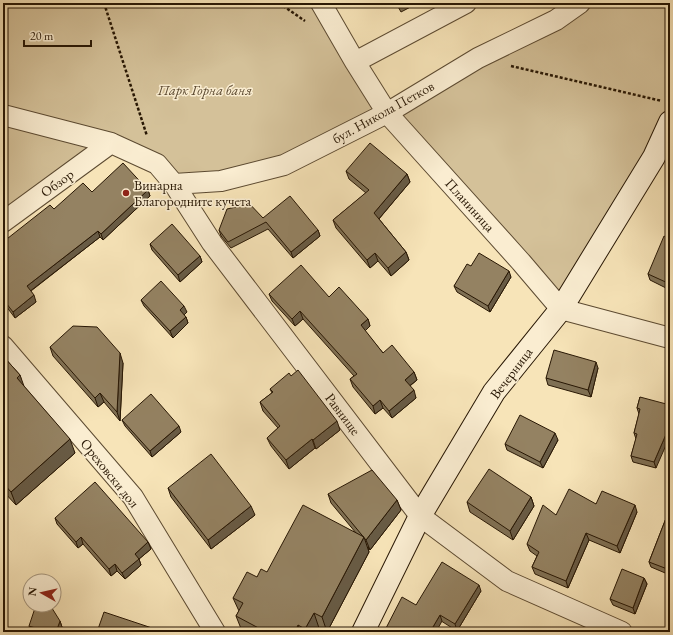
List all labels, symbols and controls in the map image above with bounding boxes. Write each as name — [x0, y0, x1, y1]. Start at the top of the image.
scale bar — [24, 22, 91, 48]
text: 20 m — [30, 28, 54, 44]
street label: бул. Никола Петков — [329, 77, 437, 147]
park label: Парк Горна баня — [157, 81, 252, 99]
street label: Обзор — [37, 165, 77, 201]
street label: Планиница — [441, 174, 499, 236]
place label: Винарна Благородните кучета — [134, 176, 252, 210]
marker: Винарна Благородните кучета — [121, 188, 131, 198]
street label: Вечерница — [486, 343, 537, 402]
street label: Равнище — [321, 389, 365, 439]
street label: Ореховски дол — [77, 435, 144, 511]
north arrow — [22, 573, 62, 613]
text: N — [25, 586, 40, 597]

